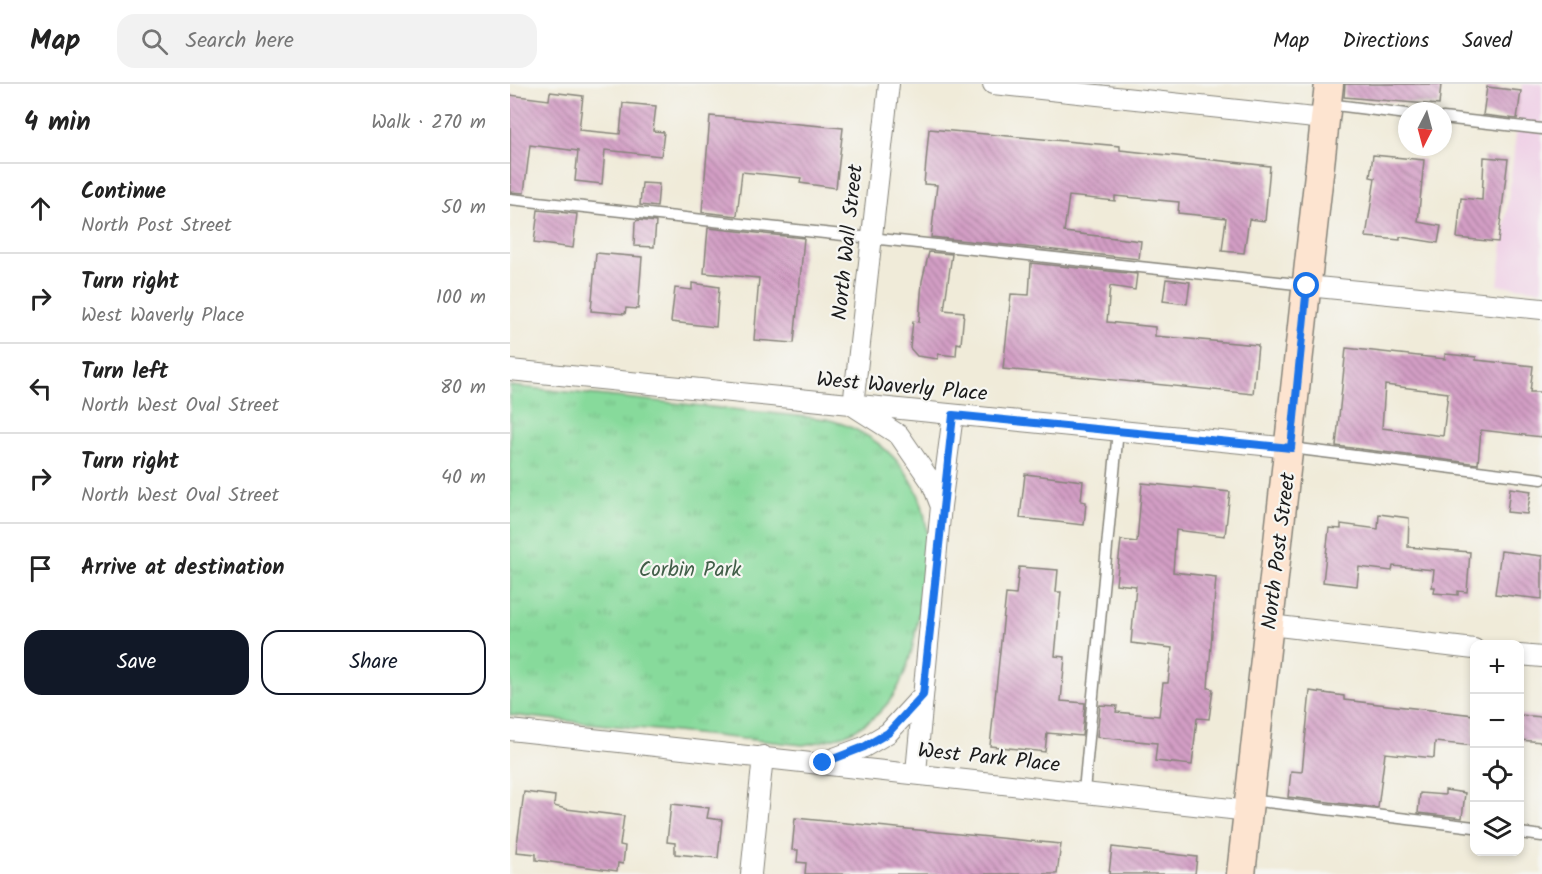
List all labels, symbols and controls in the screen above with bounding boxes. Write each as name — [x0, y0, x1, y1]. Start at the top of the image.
search box — [117, 14, 537, 68]
text: Map — [30, 19, 81, 64]
text: Search here — [186, 24, 294, 59]
icon: search — [138, 25, 171, 58]
text: Map — [1273, 25, 1309, 58]
text: Directions — [1342, 25, 1429, 58]
text: Saved — [1462, 25, 1512, 58]
text: 4 min — [24, 102, 91, 144]
north arrow — [1398, 102, 1452, 156]
text: Walk · 270 m — [371, 107, 486, 139]
street label: North Wall Street — [824, 162, 873, 322]
text: Continue — [81, 175, 166, 210]
icon: ahead — [24, 192, 57, 225]
text: 50 m — [441, 192, 486, 224]
text: North Post Street — [81, 210, 232, 242]
text: Turn right — [81, 265, 179, 300]
route start — [1293, 272, 1319, 298]
icon: right — [24, 282, 57, 315]
text: 100 m — [436, 282, 486, 314]
text: West Waverly Place — [81, 300, 244, 332]
text: Turn left — [81, 355, 168, 390]
street label: West Waverly Place — [815, 364, 989, 411]
icon: left — [24, 372, 57, 405]
text: 80 m — [440, 372, 486, 404]
text: North West Oval Street — [81, 390, 279, 422]
text: Turn right — [81, 445, 179, 480]
icon: right — [24, 462, 57, 495]
text: 40 m — [441, 462, 486, 494]
street label: North Post Street — [1253, 470, 1306, 632]
text: North West Oval Street — [81, 480, 279, 512]
text: Arrive at destination — [81, 551, 284, 586]
icon: arrive — [24, 552, 57, 585]
park label: Corbin Park — [639, 554, 742, 587]
button: Save — [24, 630, 249, 695]
button: Share — [261, 630, 486, 695]
map controls — [1470, 640, 1524, 856]
button: + — [1470, 640, 1524, 694]
button: − — [1470, 694, 1524, 748]
street label: West Park Place — [916, 735, 1062, 782]
button: locate — [1470, 748, 1524, 802]
route end — [809, 749, 835, 775]
button: layers — [1470, 802, 1524, 856]

